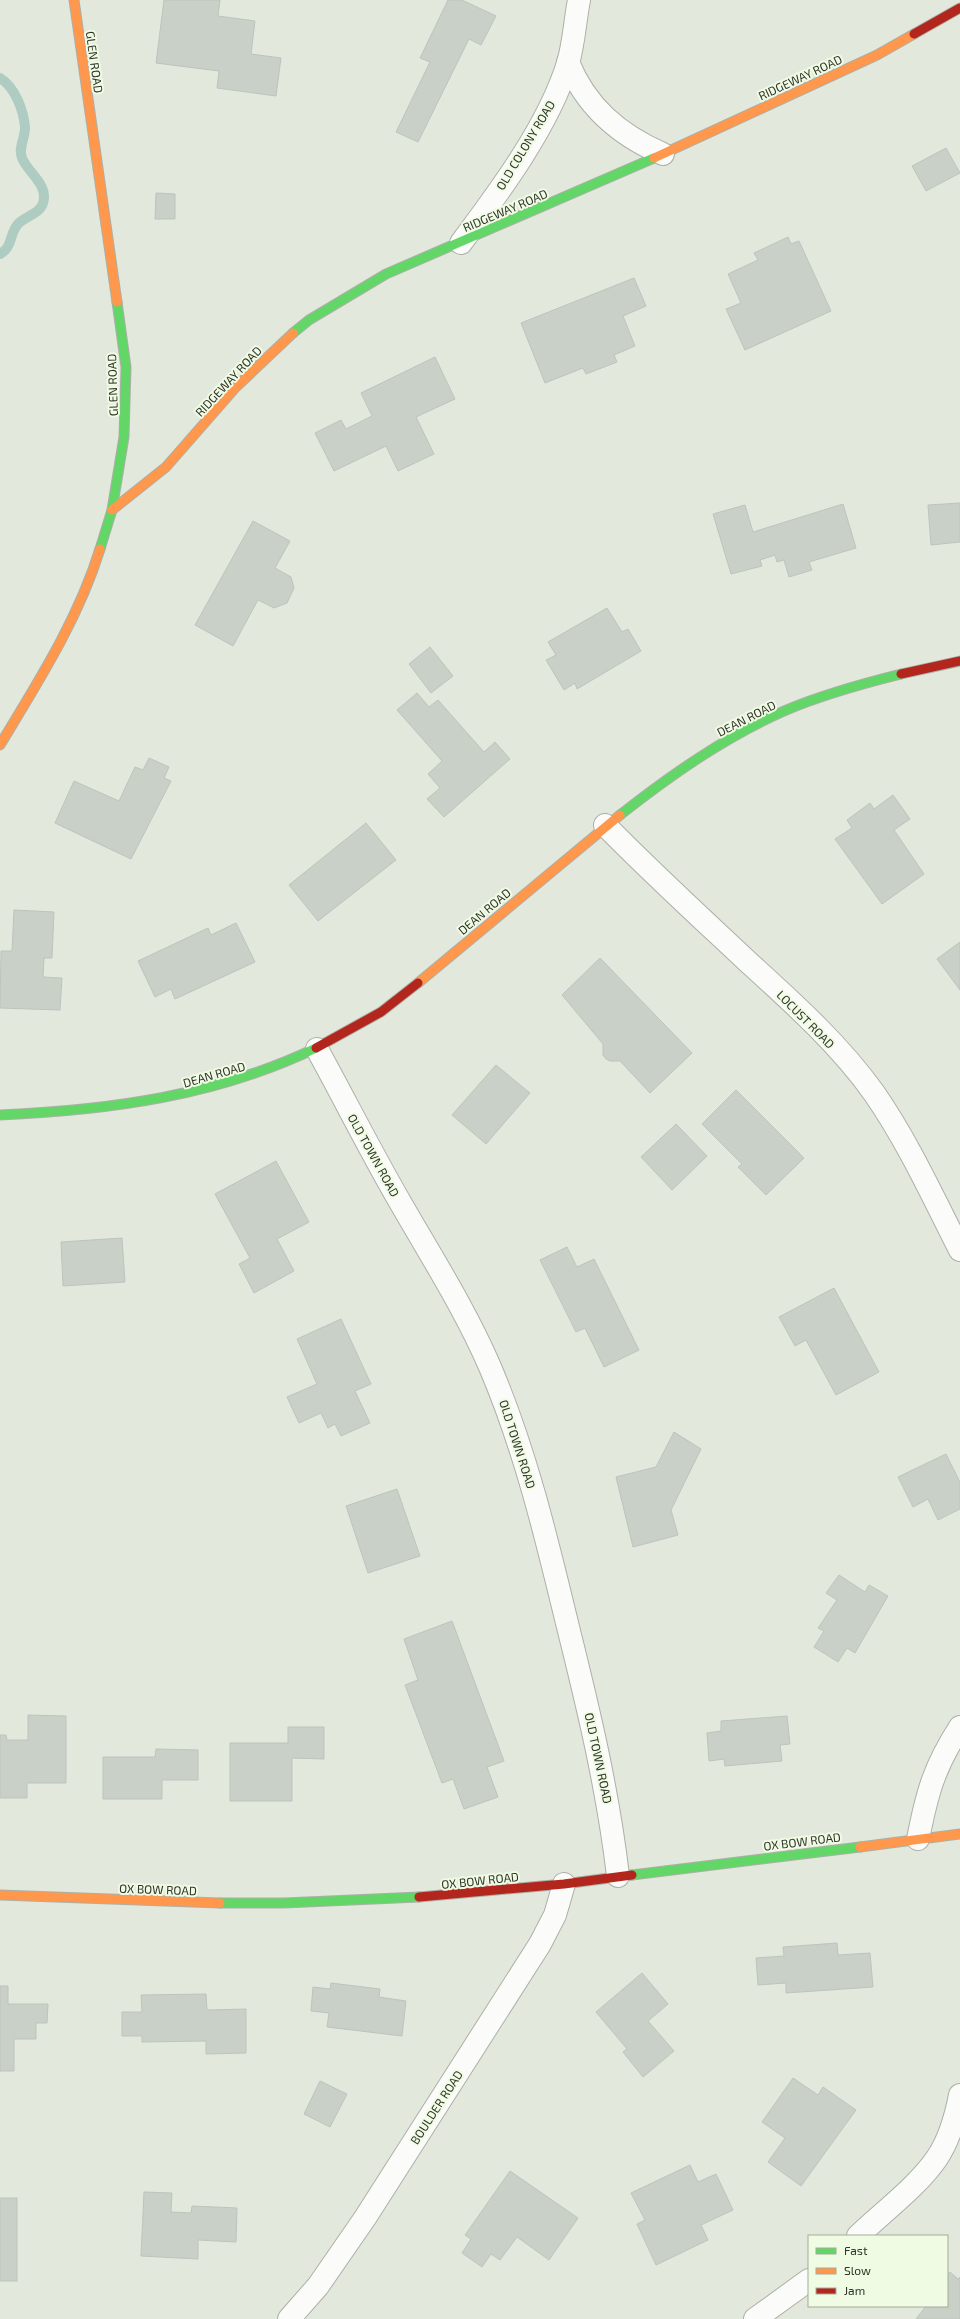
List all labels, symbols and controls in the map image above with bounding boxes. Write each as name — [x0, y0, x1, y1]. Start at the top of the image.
street label: GLEN ROAD — [84, 30, 106, 94]
street label: RIDGEWAY ROAD — [756, 51, 844, 103]
street label: OLD COLONY ROAD — [493, 98, 557, 192]
street label: RIDGEWAY ROAD — [461, 186, 550, 234]
street label: RIDGEWAY ROAD — [192, 343, 264, 419]
street label: GLEN ROAD — [104, 354, 120, 416]
street label: DEAN ROAD — [714, 697, 778, 739]
street label: DEAN ROAD — [455, 885, 513, 937]
street label: LOCUST ROAD — [774, 987, 838, 1051]
street label: DEAN ROAD — [181, 1058, 247, 1090]
street label: OLD TOWN ROAD — [345, 1111, 403, 1199]
street label: OLD TOWN ROAD — [497, 1398, 539, 1490]
street label: OLD TOWN ROAD — [583, 1711, 615, 1805]
street label: OX BOW ROAD — [762, 1829, 842, 1853]
street label: OX BOW ROAD — [441, 1869, 520, 1891]
street label: OX BOW ROAD — [119, 1881, 197, 1897]
street label: BOULDER ROAD — [407, 2067, 465, 2147]
legend — [808, 2235, 948, 2307]
text: Fast — [844, 2243, 868, 2257]
text: Slow — [844, 2263, 871, 2277]
text: Jam — [844, 2283, 865, 2297]

